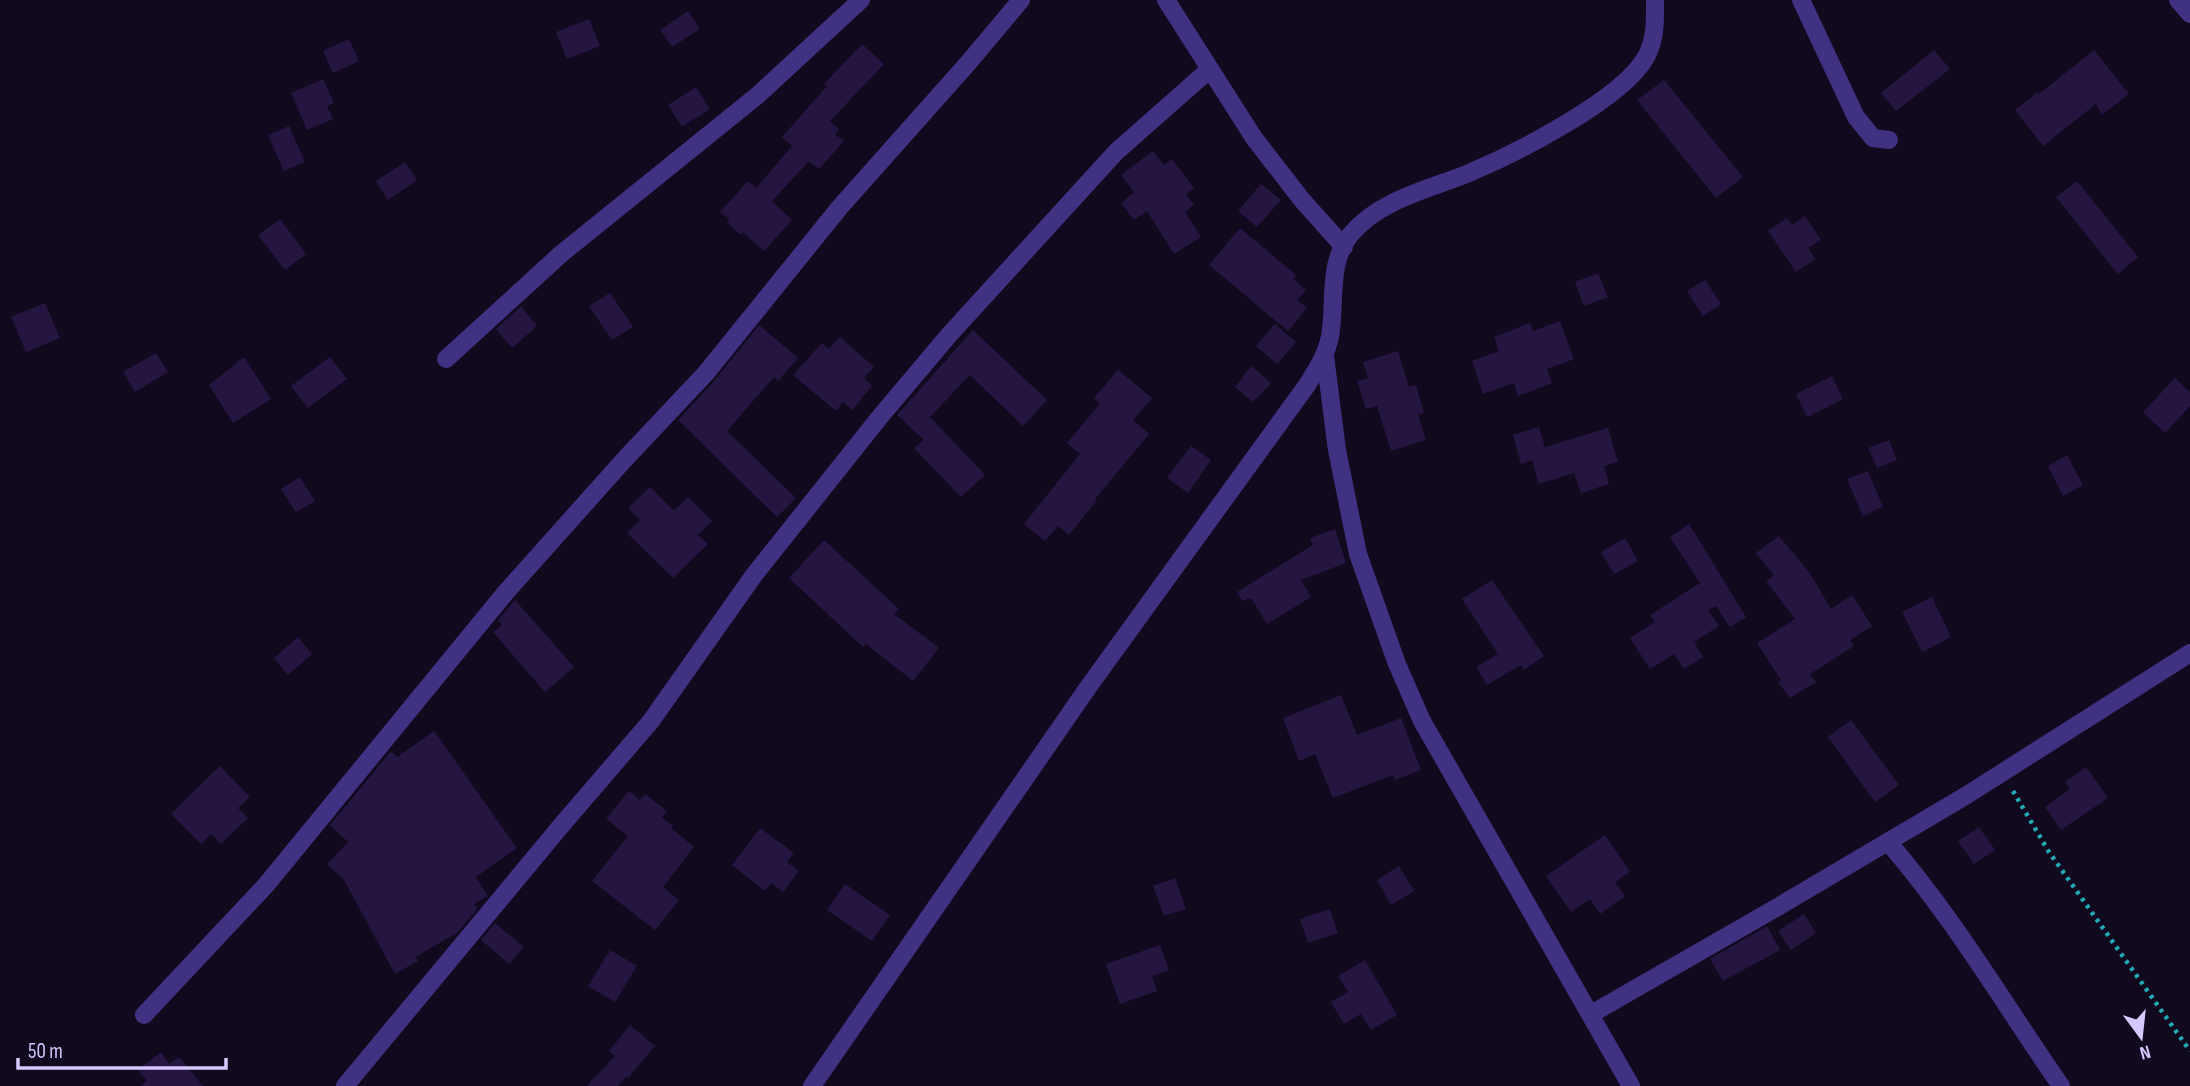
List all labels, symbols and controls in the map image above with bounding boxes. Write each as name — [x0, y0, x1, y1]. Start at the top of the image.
north arrow — [2106, 1002, 2176, 1072]
scale bar — [18, 1026, 226, 1070]
text: 50 m — [28, 1039, 63, 1064]
text: N — [2137, 1040, 2153, 1064]

